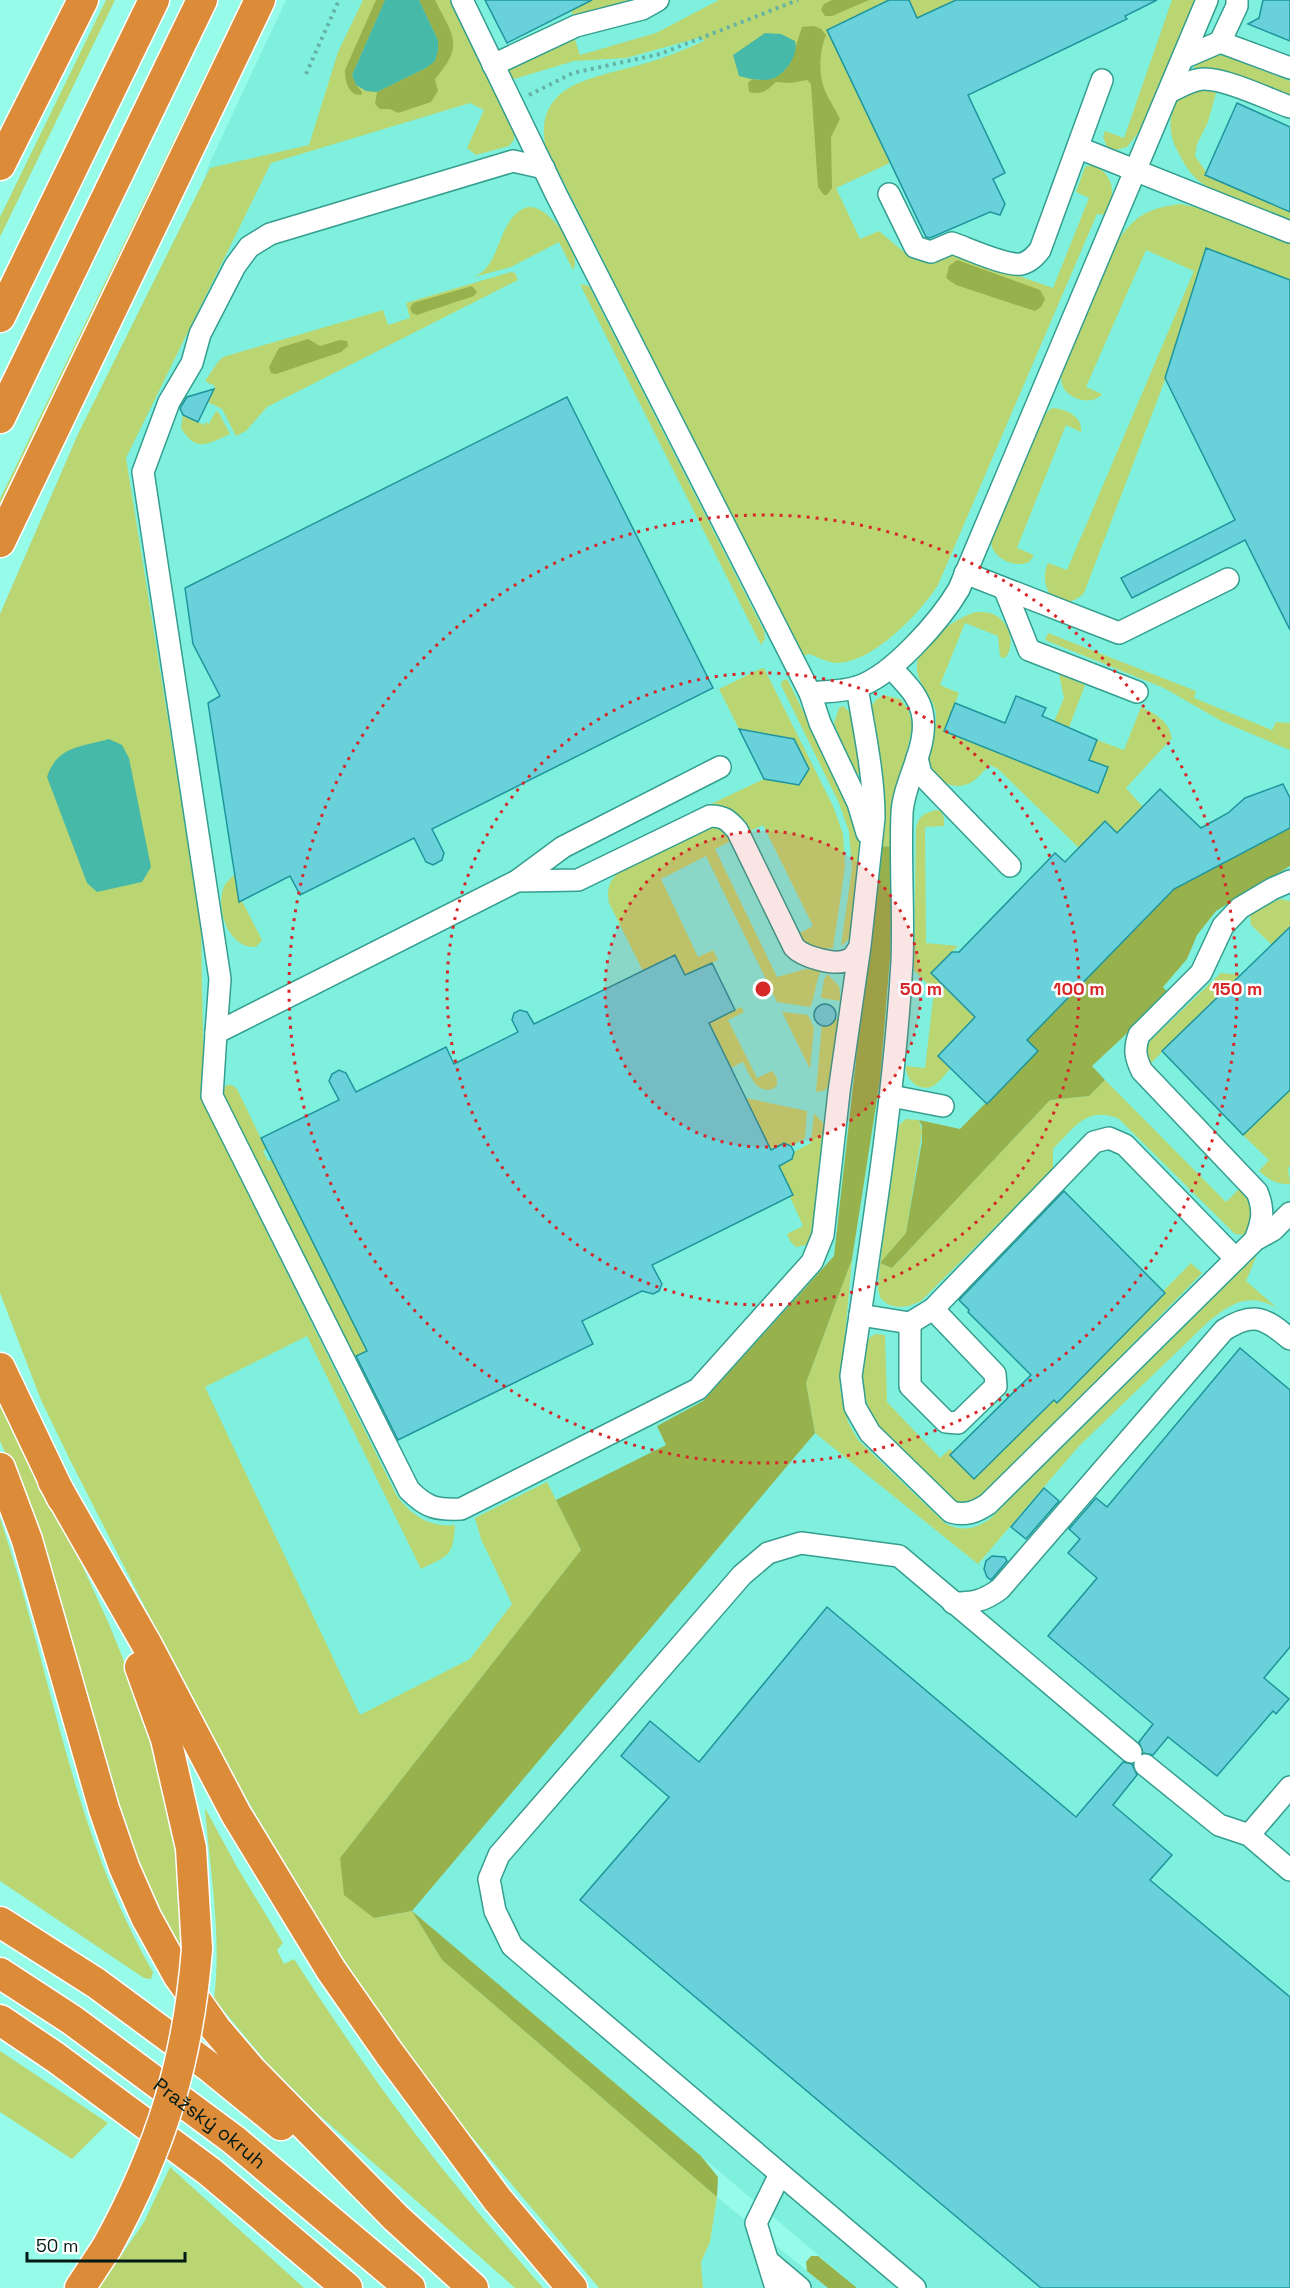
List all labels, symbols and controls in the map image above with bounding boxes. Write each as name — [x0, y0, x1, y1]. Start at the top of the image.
text: 50 m — [900, 977, 942, 1000]
text: 100 m — [1053, 977, 1105, 1000]
text: 150 m — [1212, 977, 1262, 1000]
centre of rings — [753, 979, 773, 999]
street label: Pražský okruh — [148, 2072, 271, 2174]
scale bar — [27, 2225, 184, 2263]
text: 50 m — [36, 2234, 78, 2257]

